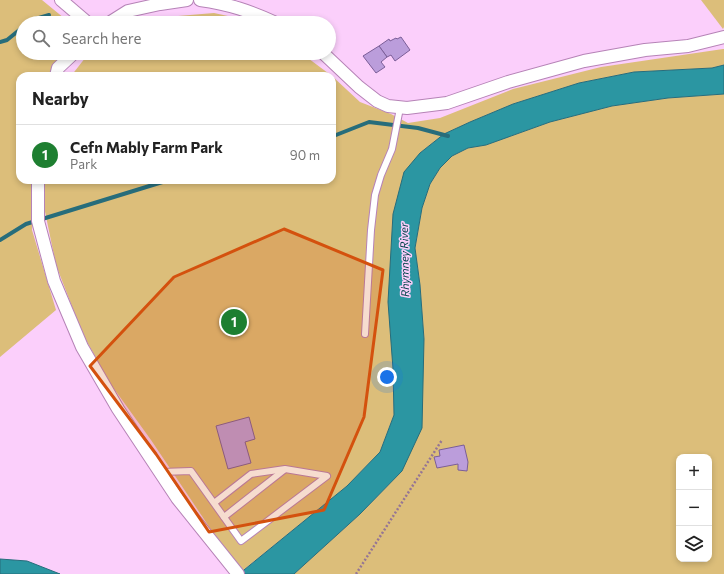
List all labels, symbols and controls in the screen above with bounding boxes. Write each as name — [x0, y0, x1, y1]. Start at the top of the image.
search box — [16, 16, 336, 60]
icon: search — [30, 27, 52, 49]
text: Search here — [62, 29, 141, 47]
text: Nearby — [32, 88, 89, 109]
text: Cefn Mably Farm Park — [70, 138, 223, 156]
text: 1 — [42, 147, 48, 163]
text: 90 m — [290, 147, 320, 163]
text: Park — [70, 156, 97, 172]
water label: Rhymney River — [397, 222, 411, 297]
pin: 1 — [221, 307, 247, 337]
your location — [377, 367, 397, 387]
map controls — [676, 454, 712, 562]
button: + — [676, 454, 712, 490]
button: − — [676, 490, 712, 526]
button: layers — [676, 526, 712, 562]

